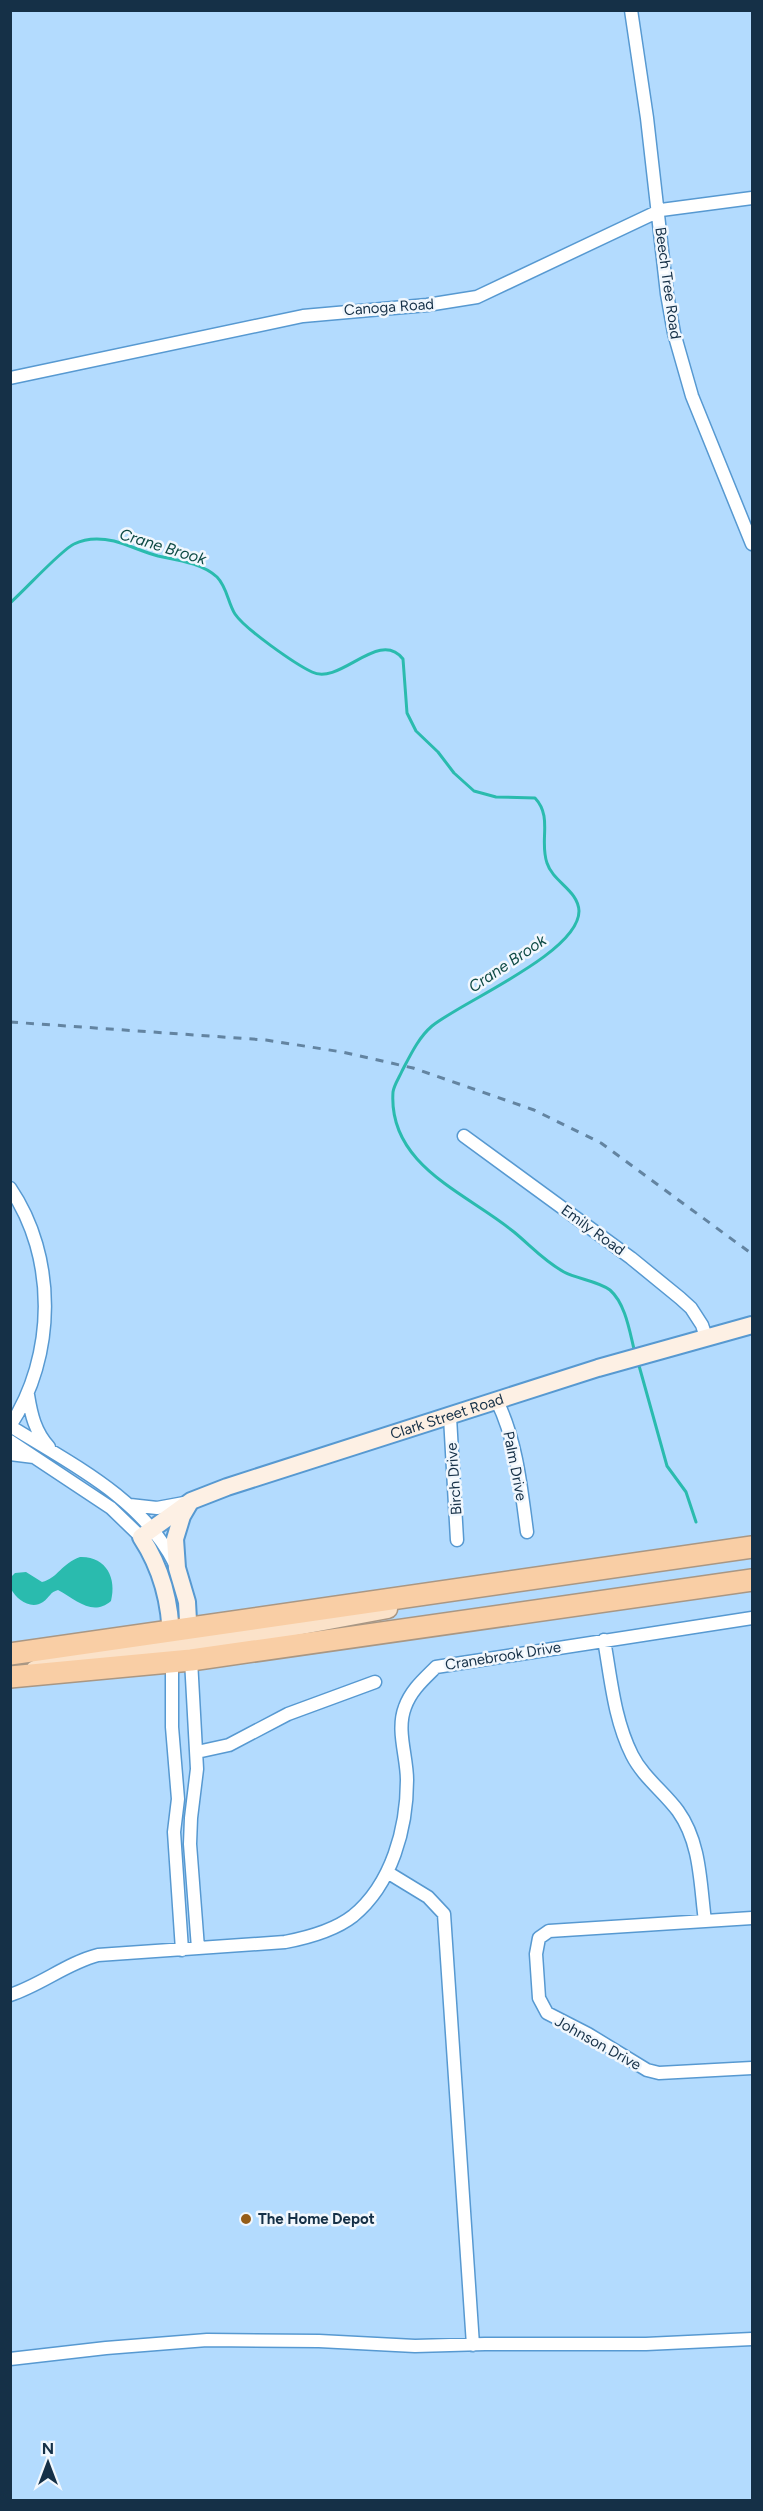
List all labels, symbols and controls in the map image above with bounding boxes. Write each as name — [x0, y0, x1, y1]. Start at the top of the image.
street label: Beech Tree Road — [651, 226, 685, 340]
street label: Canoga Road — [343, 295, 435, 319]
water label: Crane Brook — [117, 524, 210, 569]
water label: Crane Brook — [465, 930, 551, 996]
street label: Emily Road — [558, 1201, 628, 1259]
street label: Clark Street Road — [388, 1390, 506, 1443]
street label: Palm Drive — [499, 1430, 531, 1502]
street label: Birch Drive — [442, 1442, 466, 1516]
street label: Cranebrook Drive — [444, 1638, 562, 1674]
street label: Johnson Drive — [552, 2012, 644, 2074]
place label: The Home Depot — [258, 2210, 375, 2228]
marker: The Home Depot — [239, 2212, 253, 2226]
north arrow — [18, 2433, 78, 2493]
text: N — [42, 2439, 54, 2458]

